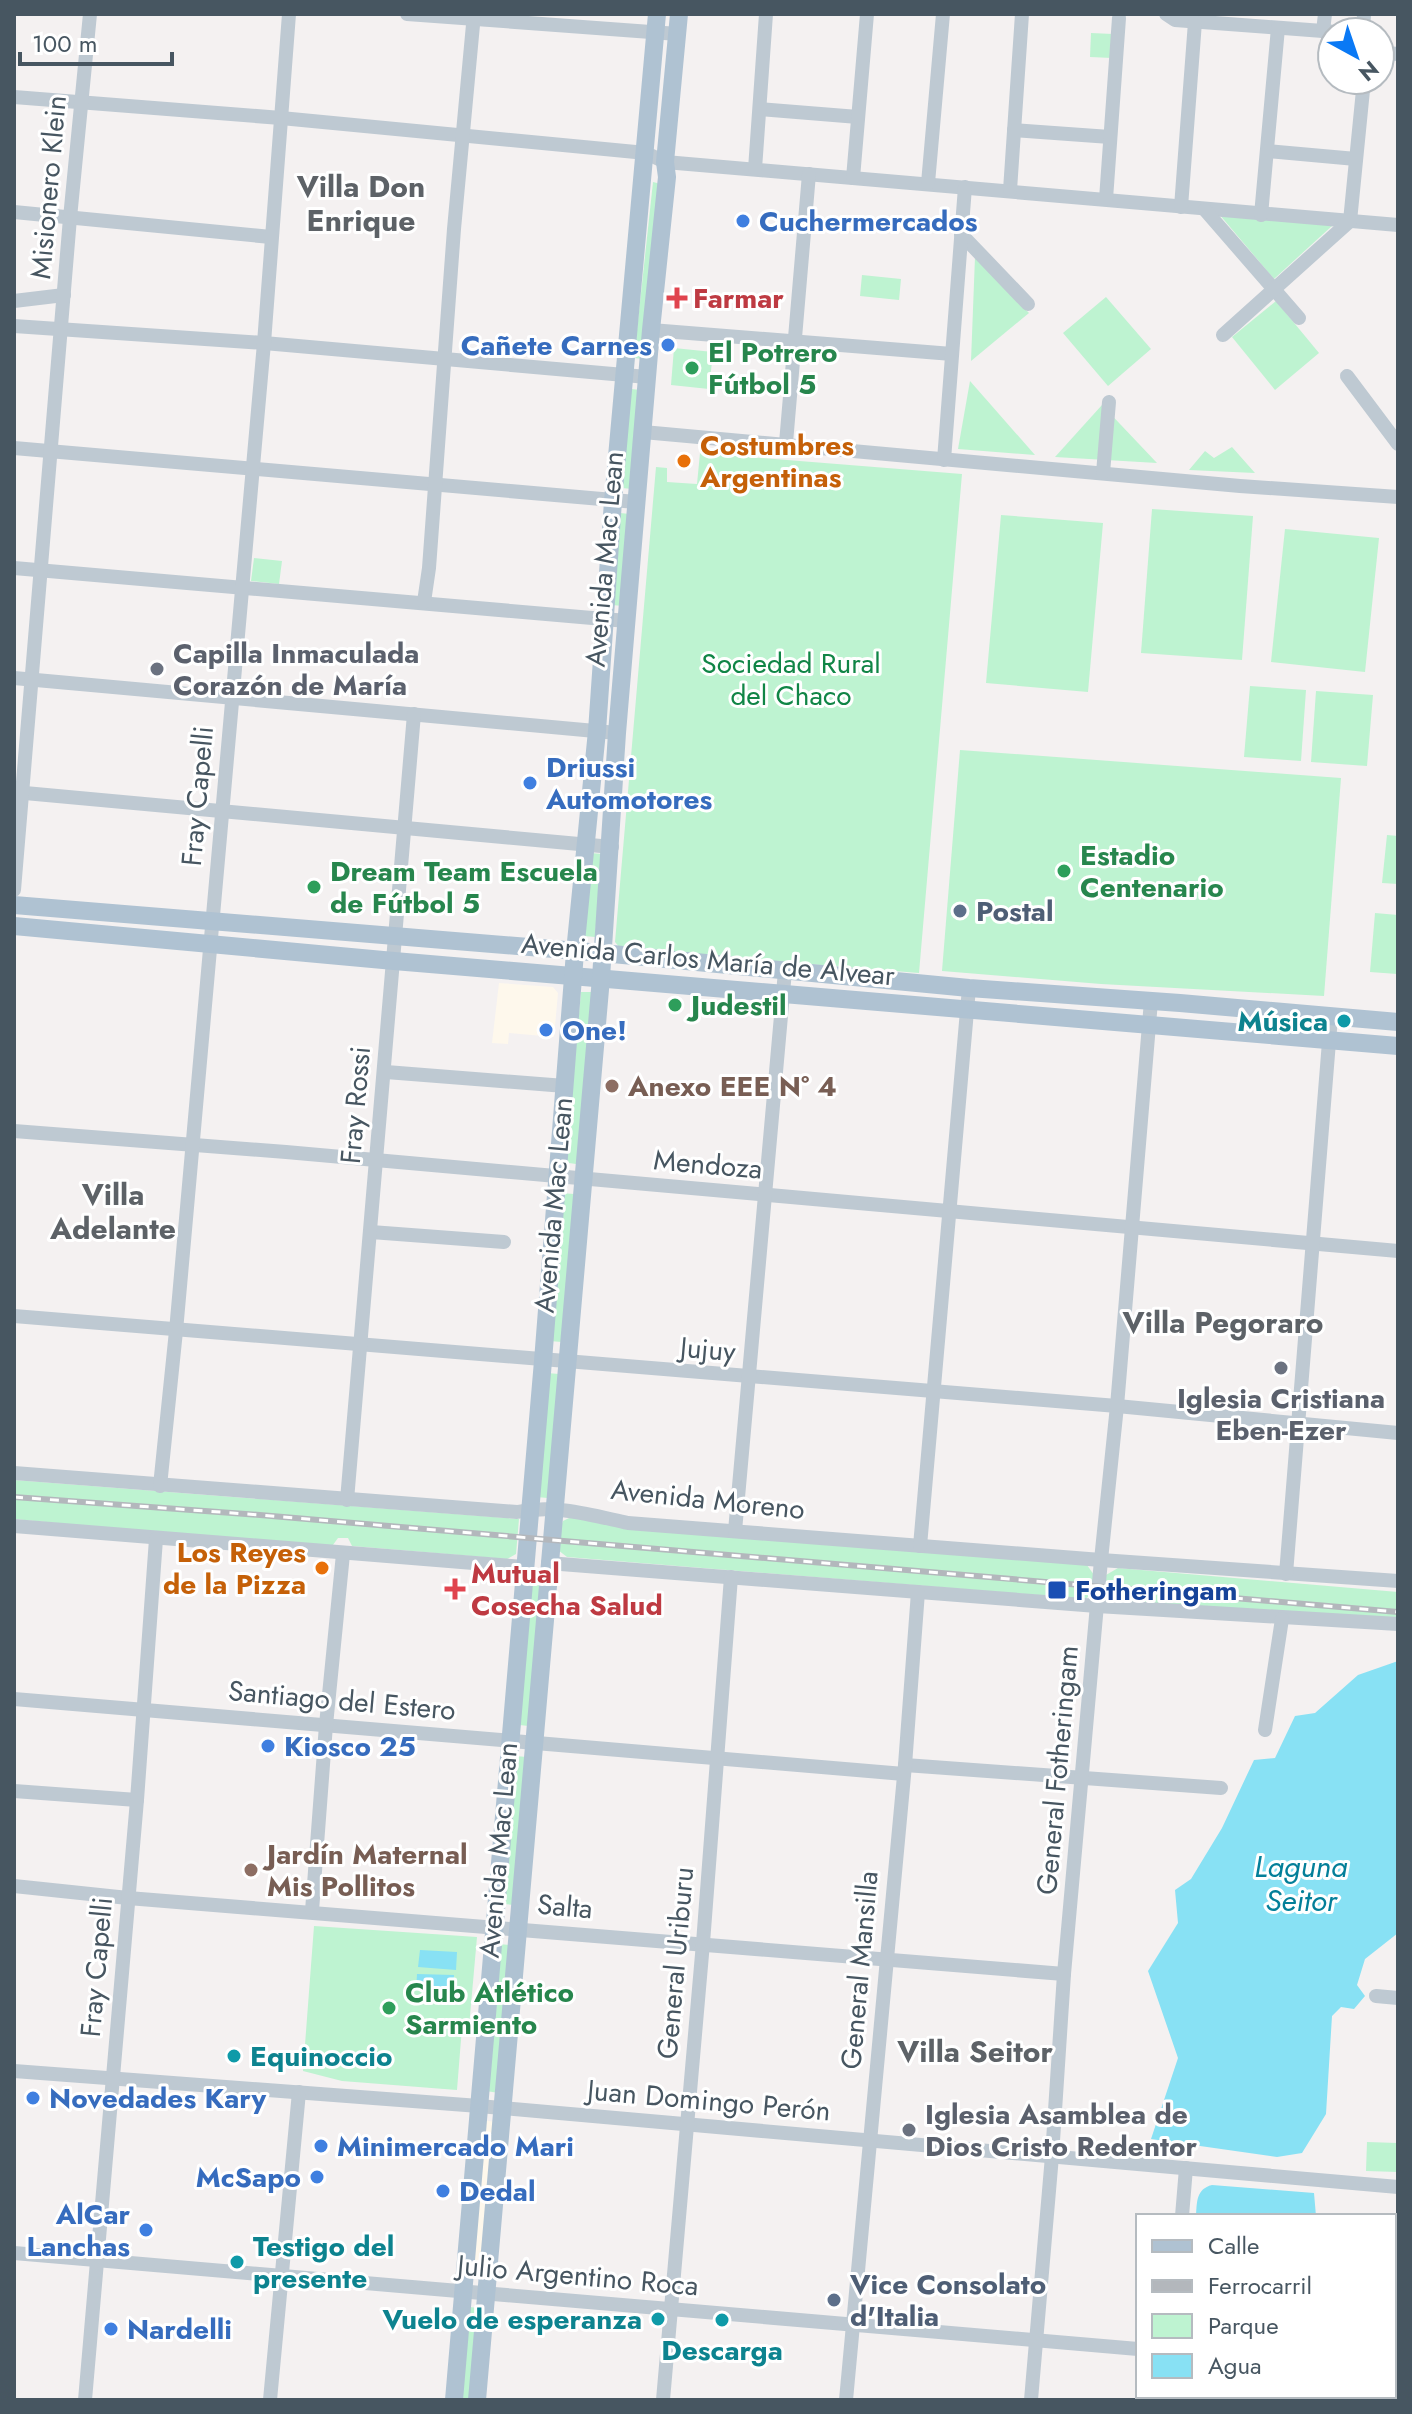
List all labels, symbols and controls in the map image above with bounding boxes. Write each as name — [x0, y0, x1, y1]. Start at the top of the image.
scale bar — [20, 16, 172, 66]
north arrow — [1316, 16, 1396, 96]
text: 100 m — [32, 26, 98, 61]
text: N — [1352, 53, 1386, 89]
street label: Misionero Klein — [20, 93, 77, 281]
district label: Villa Don Enrique — [296, 165, 425, 242]
place label: Cuchermercados — [759, 201, 978, 242]
marker: Cuchermercados — [734, 212, 752, 230]
place label: Farmar — [693, 278, 784, 319]
marker: Farmar — [668, 289, 686, 307]
place label: Cañete Carnes — [461, 325, 652, 366]
place label: El Potrero Fútbol 5 — [708, 332, 838, 405]
marker: Cañete Carnes — [659, 336, 677, 354]
marker: El Potrero Fútbol 5 — [683, 359, 701, 377]
place label: Costumbres Argentinas — [699, 425, 854, 498]
street label: Avenida Mac Lean — [575, 449, 634, 669]
marker: Costumbres Argentinas — [675, 452, 693, 470]
place label: Capilla Inmaculada Corazón de María — [173, 633, 419, 706]
park label: Sociedad Rural del Chaco — [701, 643, 881, 716]
marker: Capilla Inmaculada Corazón de María — [148, 660, 166, 678]
street label: Fray Capelli — [171, 724, 224, 868]
place label: Driussi Automotores — [545, 747, 713, 820]
marker: Driussi Automotores — [521, 774, 539, 792]
place label: Estadio Centenario — [1080, 835, 1224, 908]
place label: Dream Team Escuela de Fútbol 5 — [330, 851, 598, 924]
marker: Estadio Centenario — [1055, 862, 1073, 880]
marker: Dream Team Escuela de Fútbol 5 — [305, 878, 323, 896]
place label: Postal — [976, 891, 1053, 932]
marker: Postal — [951, 902, 969, 920]
street label: Avenida Carlos María de Alvear — [519, 923, 897, 996]
place label: Judestil — [686, 985, 787, 1026]
marker: Judestil — [666, 996, 684, 1014]
place label: Música — [1238, 1001, 1328, 1042]
place label: One! — [562, 1010, 627, 1051]
marker: Música — [1335, 1012, 1353, 1030]
marker: One! — [537, 1021, 555, 1039]
street label: Fray Rossi — [330, 1045, 381, 1166]
place label: Anexo EEE Nº 4 — [627, 1066, 837, 1107]
marker: Anexo EEE Nº 4 — [603, 1077, 621, 1095]
street label: Avenida Mac Lean — [524, 1095, 583, 1315]
street label: Mendoza — [652, 1139, 764, 1190]
district label: Villa Adelante — [49, 1173, 176, 1250]
district label: Villa Pegoraro — [1122, 1301, 1323, 1344]
street label: Jujuy — [675, 1326, 738, 1372]
marker: Iglesia Cristiana Eben-Ezer — [1272, 1359, 1290, 1377]
place label: Iglesia Cristiana Eben-Ezer — [1177, 1378, 1385, 1451]
street label: Avenida Moreno — [609, 1469, 807, 1530]
place label: Los Reyes de la Pizza — [163, 1532, 306, 1605]
place label: Mutual Cosecha Salud — [471, 1553, 663, 1626]
marker: Los Reyes de la Pizza — [313, 1559, 331, 1577]
place label: Fotheringam — [1075, 1570, 1238, 1611]
marker: Fotheringam — [1046, 1579, 1068, 1601]
marker: Mutual Cosecha Salud — [446, 1580, 464, 1598]
street label: General Fotheringam — [1026, 1644, 1089, 1897]
street label: Santiago del Estero — [227, 1670, 457, 1731]
place label: Kiosco 25 — [284, 1726, 416, 1767]
marker: Kiosco 25 — [259, 1737, 277, 1755]
street label: Avenida Mac Lean — [469, 1740, 528, 1960]
place label: Jardín Maternal Mis Pollitos — [262, 1834, 468, 1907]
water label: Laguna Seitor — [1254, 1845, 1348, 1922]
marker: Jardín Maternal Mis Pollitos — [242, 1861, 260, 1879]
street label: General Uriburu — [647, 1865, 704, 2061]
street label: General Mansilla — [830, 1869, 889, 2071]
street label: Salta — [536, 1884, 594, 1929]
street label: Fray Capelli — [70, 1895, 123, 2039]
place label: Club Atlético Sarmiento — [405, 1972, 574, 2045]
marker: Club Atlético Sarmiento — [380, 1999, 398, 2017]
district label: Villa Seitor — [896, 2030, 1053, 2073]
place label: Equinoccio — [250, 2036, 393, 2077]
marker: Equinoccio — [225, 2047, 243, 2065]
street label: Juan Domingo Perón — [582, 2069, 832, 2132]
place label: Novedades Kary — [49, 2078, 267, 2119]
marker: Novedades Kary — [24, 2089, 42, 2107]
place label: Iglesia Asamblea de Dios Cristo Redentor — [925, 2094, 1197, 2167]
marker: Iglesia Asamblea de Dios Cristo Redentor — [900, 2121, 918, 2139]
place label: Minimercado Mari — [337, 2126, 574, 2167]
marker: Minimercado Mari — [312, 2137, 330, 2155]
place label: McSapo — [196, 2157, 301, 2198]
marker: McSapo — [308, 2168, 326, 2186]
place label: Dedal — [459, 2171, 536, 2212]
marker: Dedal — [434, 2182, 452, 2200]
place label: AlCar Lanchas — [26, 2194, 130, 2267]
legend — [1136, 2214, 1396, 2398]
marker: AlCar Lanchas — [137, 2221, 155, 2239]
place label: Testigo del presente — [253, 2226, 394, 2299]
text: Calle — [1208, 2228, 1259, 2263]
street label: Julio Argentino Roca — [452, 2244, 700, 2306]
marker: Testigo del presente — [228, 2253, 246, 2271]
place label: Vice Consolato d'Italia — [849, 2264, 1046, 2337]
text: Ferrocarril — [1208, 2268, 1312, 2303]
marker: Vice Consolato d'Italia — [825, 2291, 843, 2309]
place label: Vuelo de esperanza — [381, 2299, 642, 2340]
text: Parque — [1208, 2308, 1279, 2343]
place label: Nardelli — [127, 2309, 232, 2350]
marker: Vuelo de esperanza — [649, 2310, 667, 2328]
marker: Descarga — [713, 2311, 731, 2329]
marker: Nardelli — [102, 2320, 120, 2338]
place label: Descarga — [661, 2330, 783, 2371]
text: Agua — [1208, 2348, 1262, 2383]

